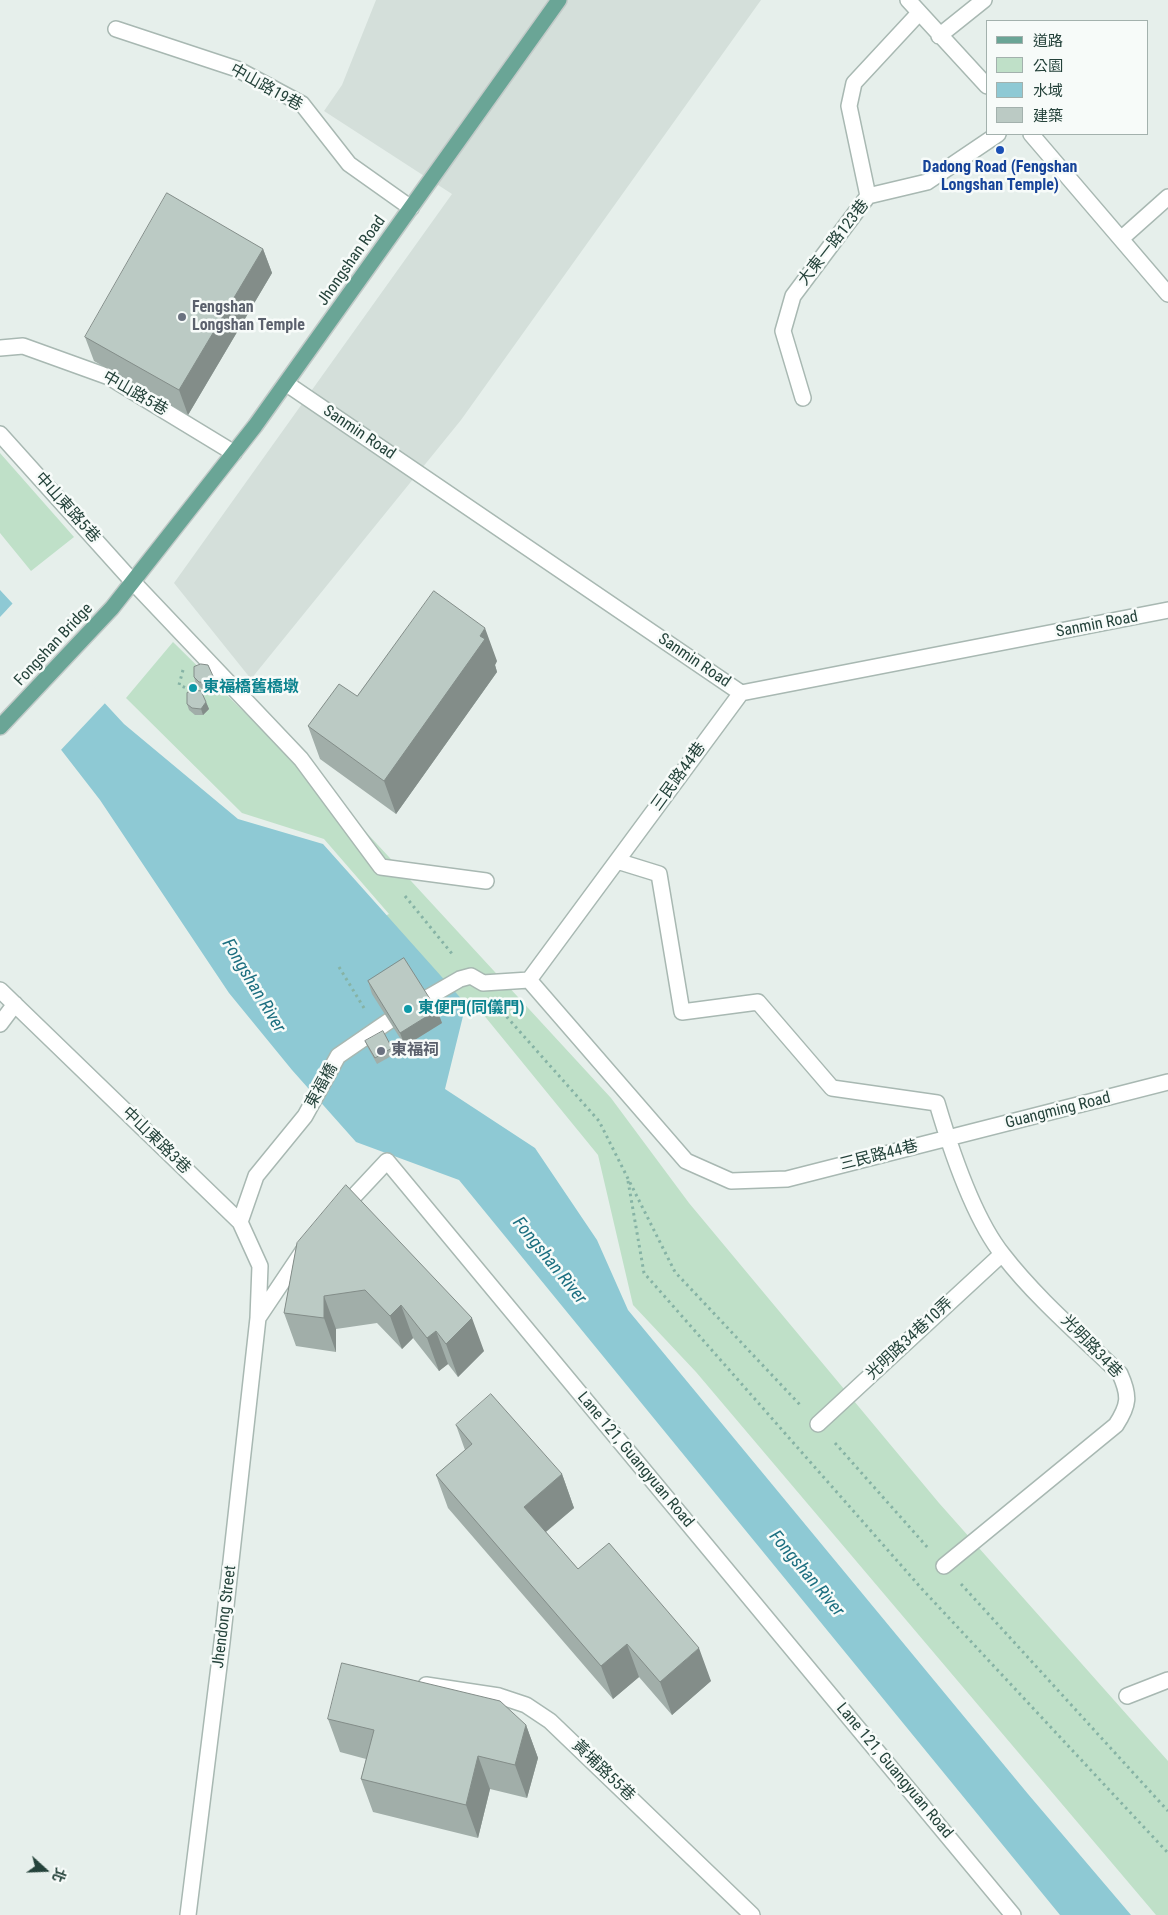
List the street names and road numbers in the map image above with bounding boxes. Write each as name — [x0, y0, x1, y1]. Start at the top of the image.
street label: 中山路19巷 — [226, 60, 306, 116]
street label: 大東一路123巷 — [795, 196, 873, 290]
street label: Jhongshan Road — [314, 212, 390, 310]
street label: 中山路5巷 — [99, 368, 171, 420]
street label: Sanmin Road — [319, 402, 399, 464]
street label: 中山東路5巷 — [30, 469, 104, 547]
street label: Fongshan Bridge — [11, 600, 97, 690]
street label: Sanmin Road — [1054, 608, 1140, 642]
street label: Sanmin Road — [654, 630, 734, 692]
street label: 三民路44巷 — [648, 739, 710, 815]
street label: 東福橋 — [302, 1060, 342, 1112]
street label: Guangming Road — [1003, 1089, 1113, 1133]
street label: 中山東路3巷 — [118, 1104, 194, 1178]
street label: 三民路44巷 — [838, 1137, 920, 1175]
street label: 光明路34巷10弄 — [863, 1294, 957, 1384]
street label: 光明路34巷 — [1056, 1312, 1126, 1382]
street label: Lane 121, Guangyuan Road — [573, 1388, 697, 1532]
street label: Jhendong Street — [209, 1564, 241, 1670]
street label: Lane 121, Guangyuan Road — [832, 1699, 956, 1843]
street label: 黃埔路55巷 — [568, 1736, 638, 1806]

